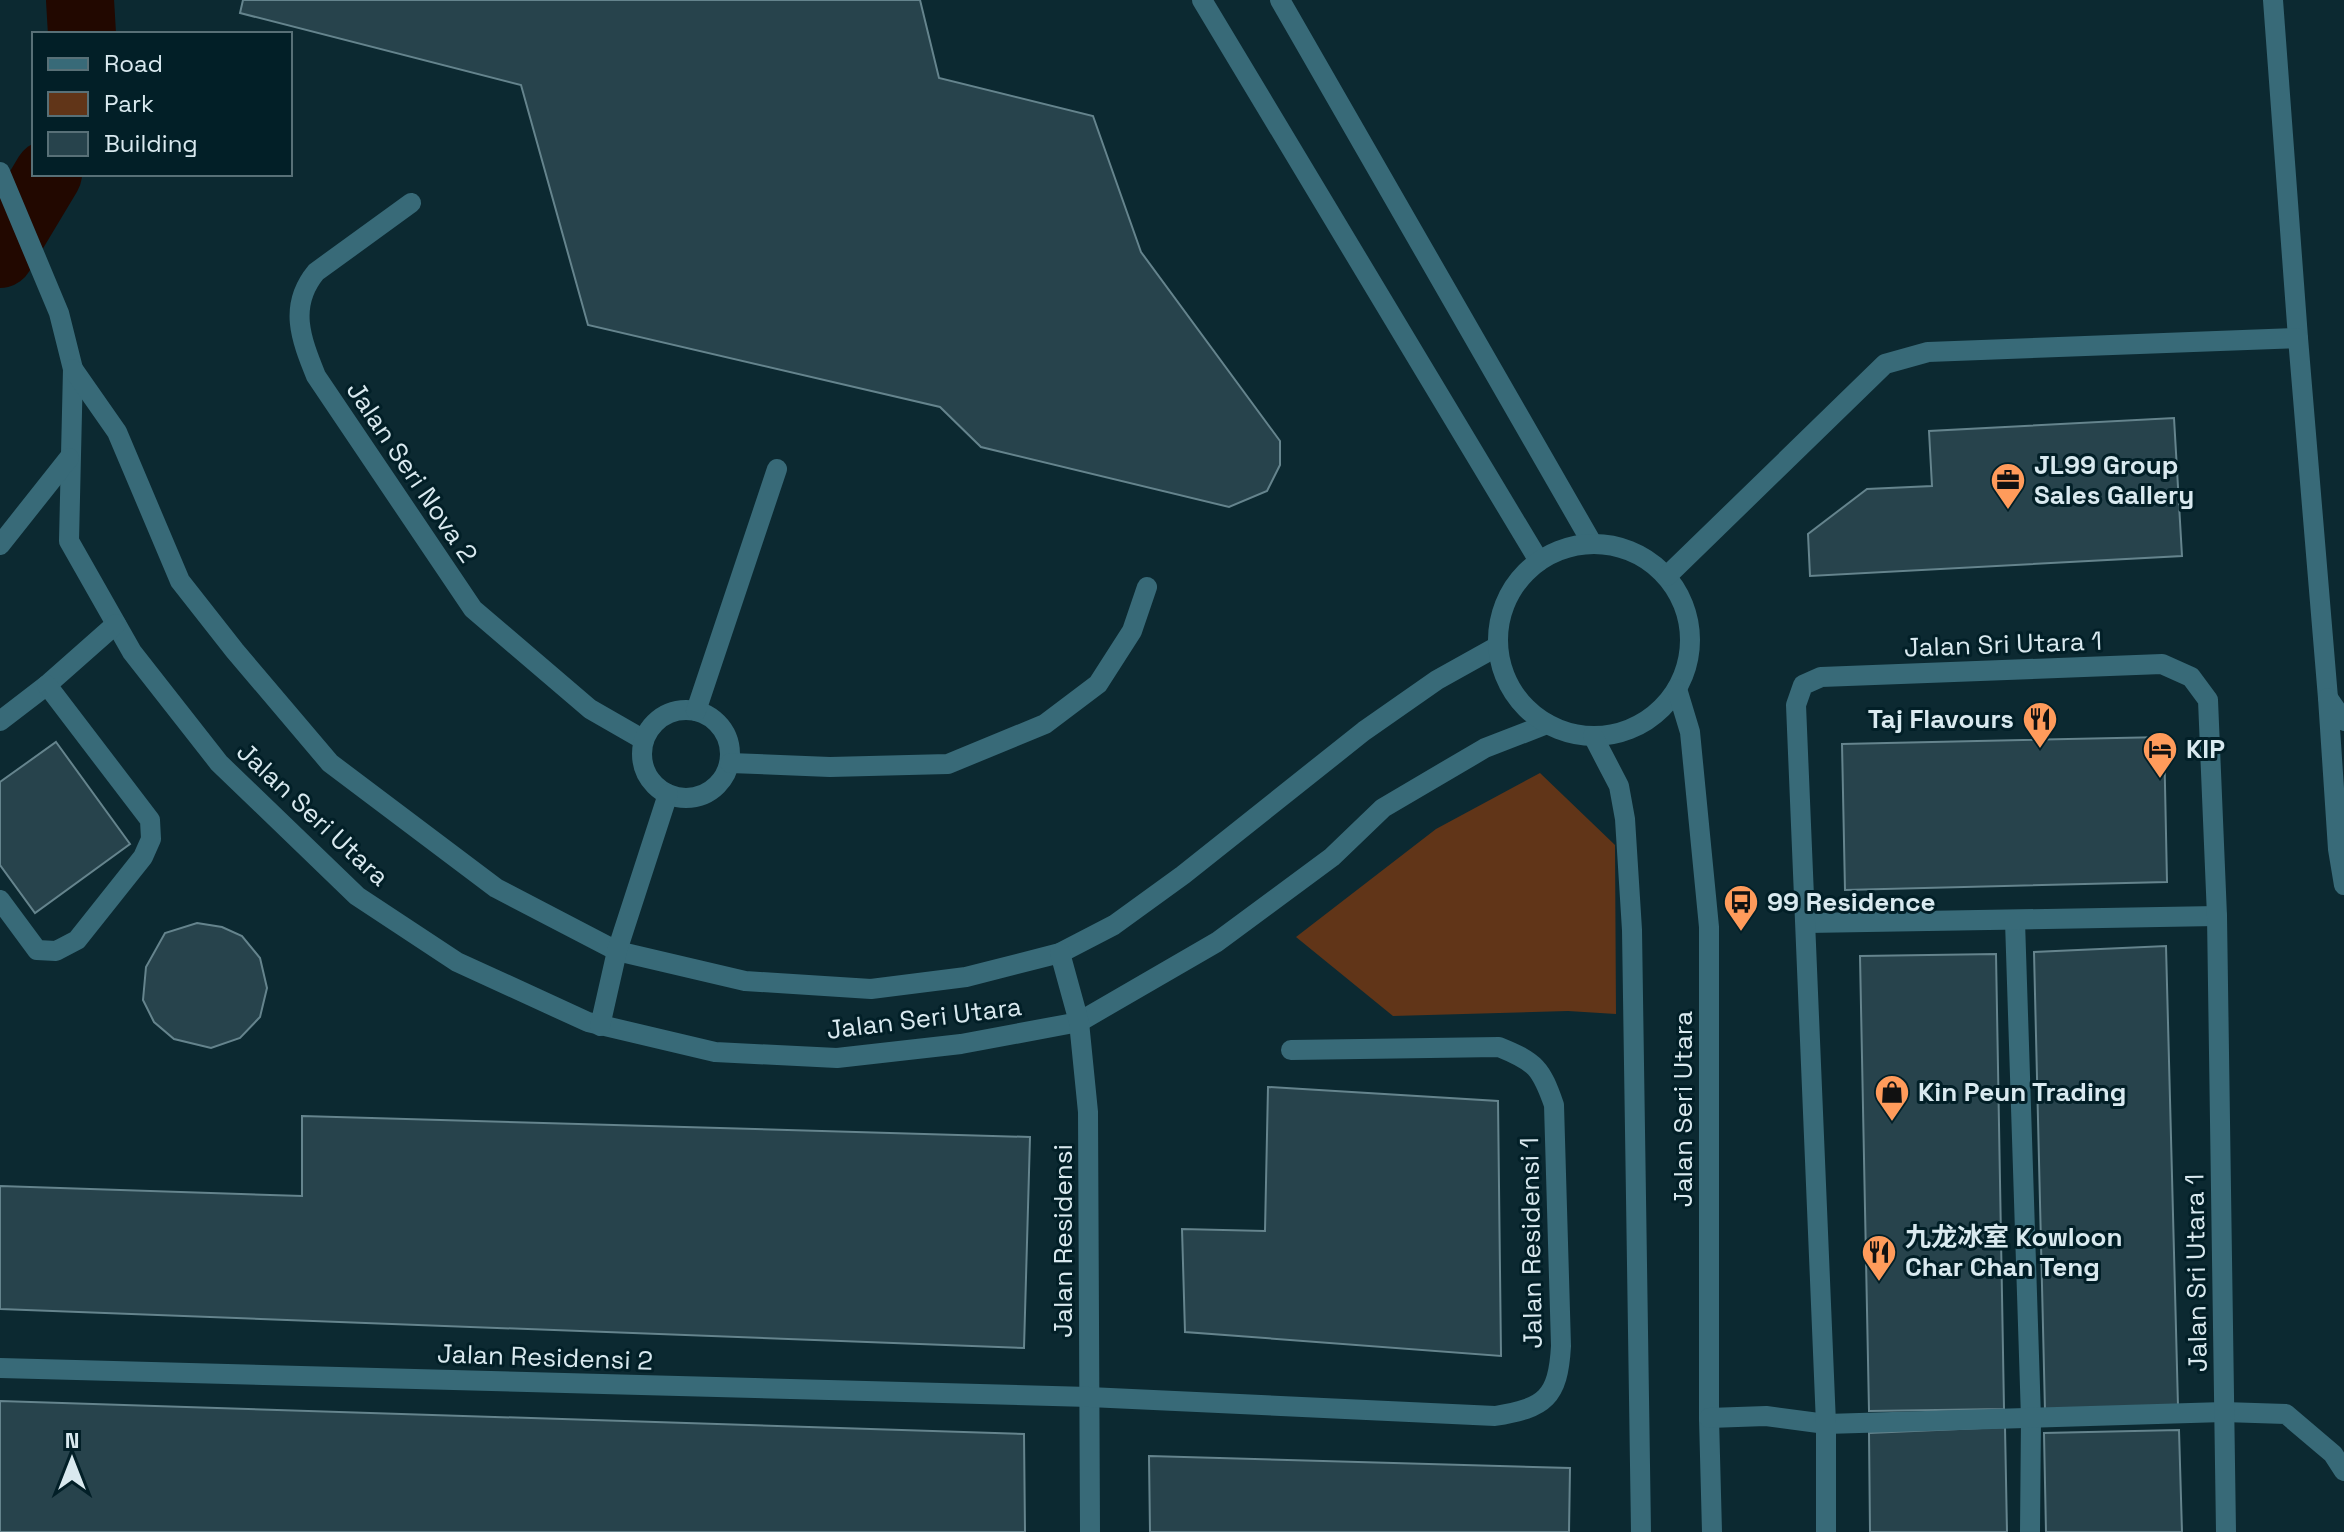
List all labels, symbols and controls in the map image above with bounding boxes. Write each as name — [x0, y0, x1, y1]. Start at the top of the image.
legend — [32, 32, 292, 176]
text: Road — [104, 48, 163, 79]
text: Park — [104, 88, 154, 119]
text: Building — [104, 128, 198, 159]
street label: Jalan Seri Nova 2 — [339, 375, 485, 569]
place label: JL99 Group Sales Gallery — [2034, 448, 2194, 512]
office icon: JL99 Group Sales Gallery — [1989, 461, 2027, 511]
street label: Jalan Sri Utara 1 — [1903, 624, 2103, 664]
restaurant icon: Taj Flavours — [2021, 700, 2059, 750]
place label: Taj Flavours — [1868, 702, 2014, 736]
hotel icon: KIP — [2141, 730, 2179, 780]
place label: KIP — [2186, 732, 2225, 766]
street label: Jalan Seri Utara — [230, 735, 396, 893]
bus stop icon: 99 Residence — [1722, 883, 1760, 933]
place label: 99 Residence — [1767, 885, 1936, 919]
street label: Jalan Seri Utara — [825, 989, 1024, 1047]
street label: Jalan Seri Utara — [1666, 1011, 1700, 1207]
shop icon: Kin Peun Trading — [1873, 1073, 1911, 1123]
place label: Kin Peun Trading — [1918, 1075, 2126, 1109]
street label: Jalan Residensi 1 — [1512, 1137, 1550, 1349]
street label: Jalan Residensi — [1046, 1144, 1080, 1338]
street label: Jalan Sri Utara 1 — [2177, 1173, 2215, 1373]
place label: 九龙冰室 Kowloon Char Chan Teng — [1905, 1220, 2123, 1284]
restaurant icon: 九龙冰室 Kowloon Char Chan Teng — [1860, 1233, 1898, 1283]
street label: Jalan Residensi 2 — [436, 1336, 654, 1378]
north arrow — [32, 1420, 112, 1500]
text: N — [65, 1426, 79, 1454]

